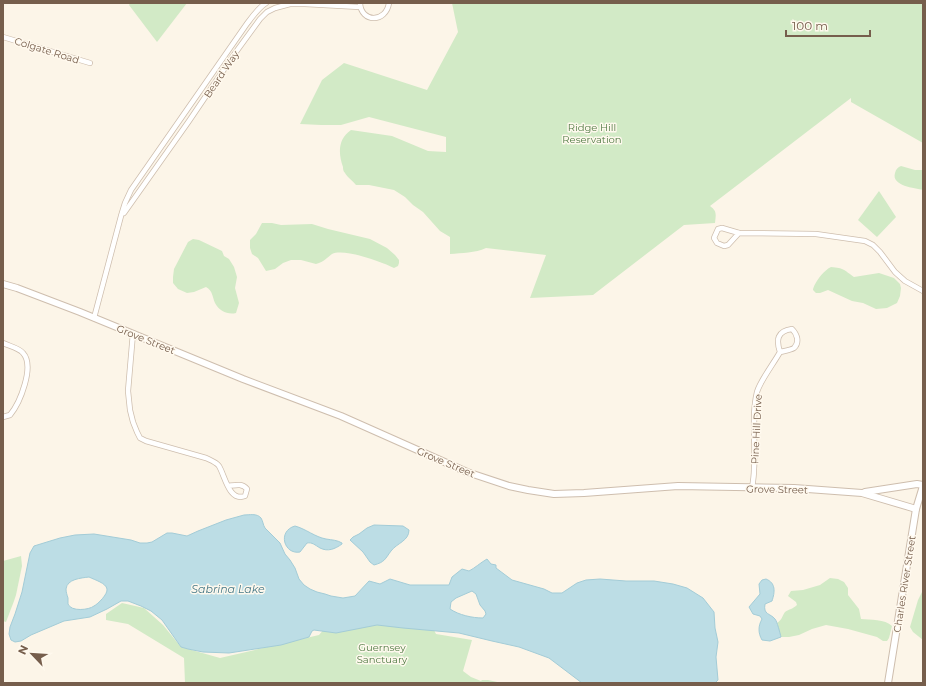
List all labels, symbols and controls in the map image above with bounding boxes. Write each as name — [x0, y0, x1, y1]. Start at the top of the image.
scale bar — [786, 12, 870, 38]
text: 100 m — [792, 18, 828, 33]
street label: Colgate Road — [13, 34, 81, 67]
street label: Beard Way — [201, 48, 242, 100]
park label: Ridge Hill Reservation — [562, 121, 622, 146]
street label: Grove Street — [115, 322, 177, 357]
street label: Pine Hill Drive — [748, 394, 765, 464]
street label: Grove Street — [415, 444, 477, 481]
street label: Grove Street — [746, 482, 808, 497]
street label: Charles River Street — [890, 535, 919, 633]
water label: Sabrina Lake — [191, 582, 265, 596]
north arrow — [12, 634, 52, 674]
park label: Guernsey Sanctuary — [357, 641, 408, 666]
text: N — [15, 643, 31, 657]

